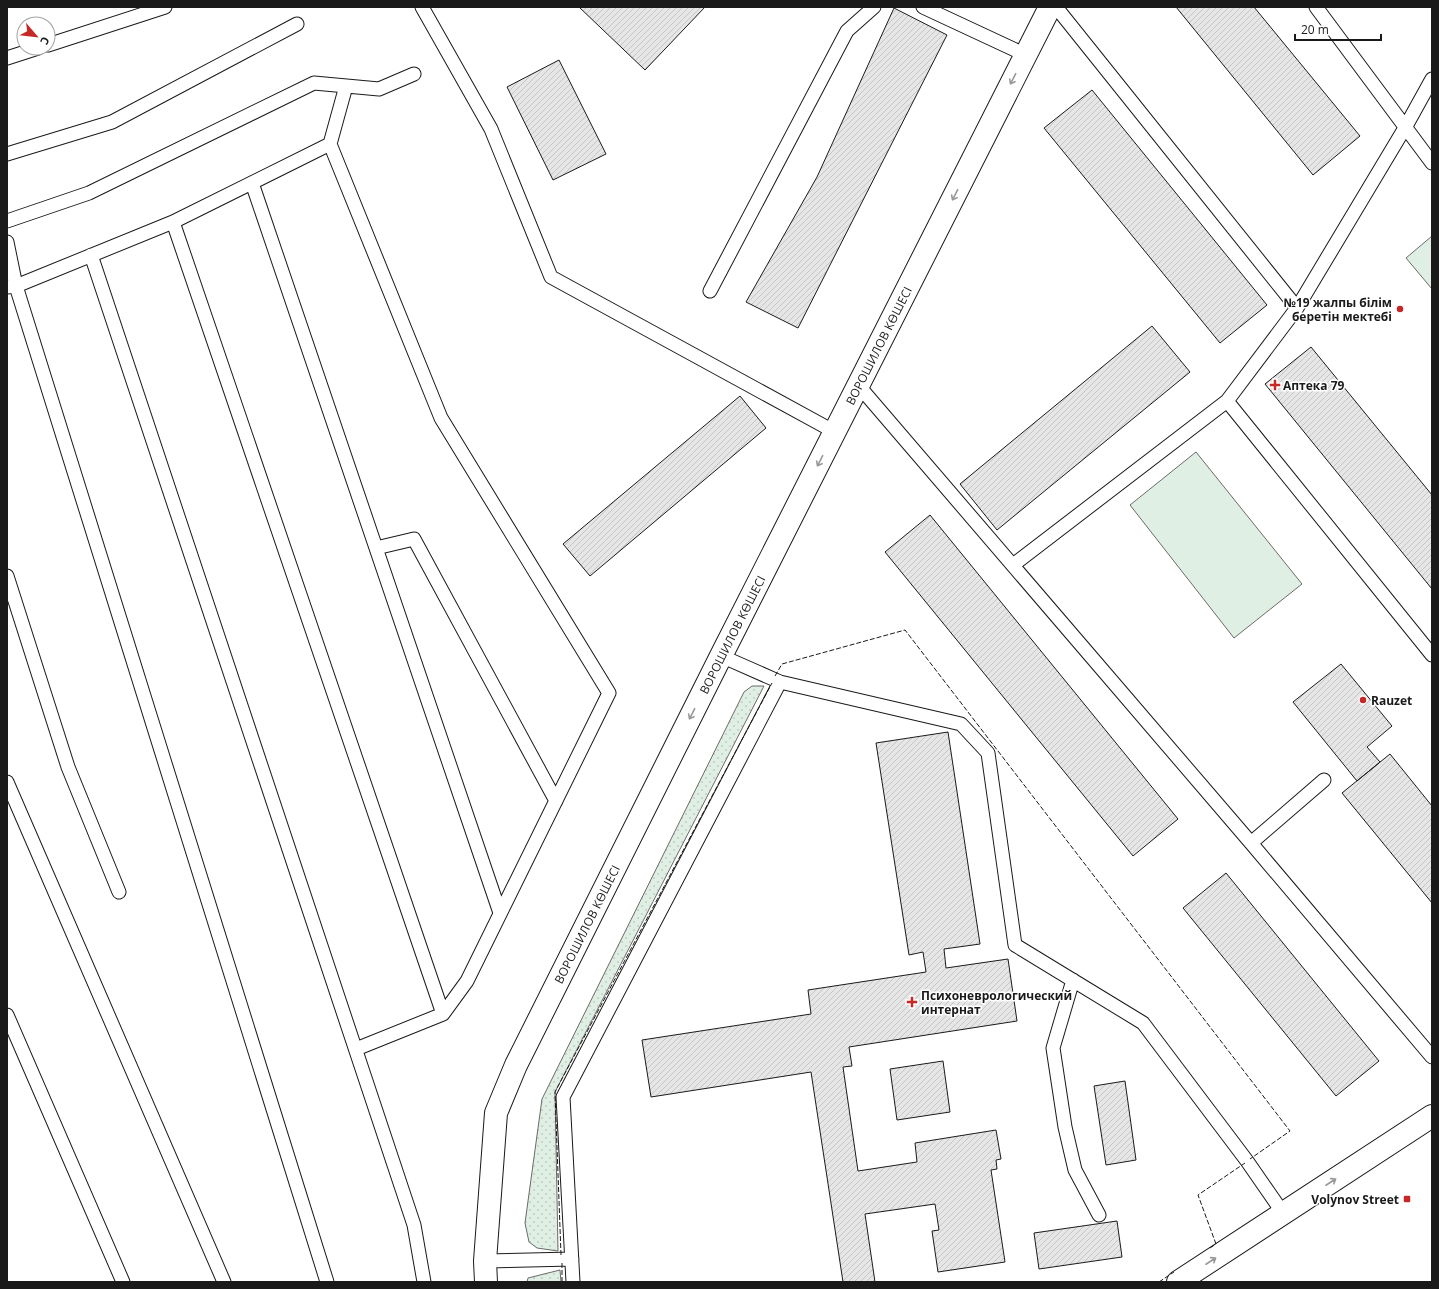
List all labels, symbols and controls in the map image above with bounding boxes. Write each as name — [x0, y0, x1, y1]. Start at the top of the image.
north arrow — [16, 16, 56, 56]
scale bar — [1295, 16, 1381, 42]
text: 20 m — [1301, 21, 1329, 38]
text: С — [37, 34, 54, 48]
one-way arrow — [1009, 73, 1017, 85]
one-way arrow — [950, 189, 958, 201]
street label: ВОРОШИЛОВ КӨШЕСІ — [841, 283, 915, 408]
place label: №19 жалпы білім беретін мектебі — [1284, 294, 1392, 325]
marker: №19 жалпы білім беретін мектебі — [1395, 304, 1405, 314]
place label: Аптека 79 — [1283, 377, 1344, 394]
marker: Аптека 79 — [1270, 380, 1280, 390]
one-way arrow — [816, 455, 823, 467]
street label: ВОРОШИЛОВ КӨШЕСІ — [695, 572, 769, 697]
place label: Rauzet — [1371, 692, 1412, 709]
marker: Rauzet — [1358, 695, 1368, 705]
one-way arrow — [688, 708, 695, 720]
street label: ВОРОШИЛОВ КӨШЕСІ — [550, 862, 623, 986]
place label: Психоневрологический интернат — [921, 987, 1072, 1018]
marker: Психоневрологический интернат — [906, 996, 918, 1008]
one-way arrow — [1325, 1178, 1336, 1186]
place label: Volynov Street — [1311, 1191, 1399, 1208]
marker: Volynov Street — [1402, 1194, 1412, 1204]
one-way arrow — [1205, 1256, 1217, 1264]

